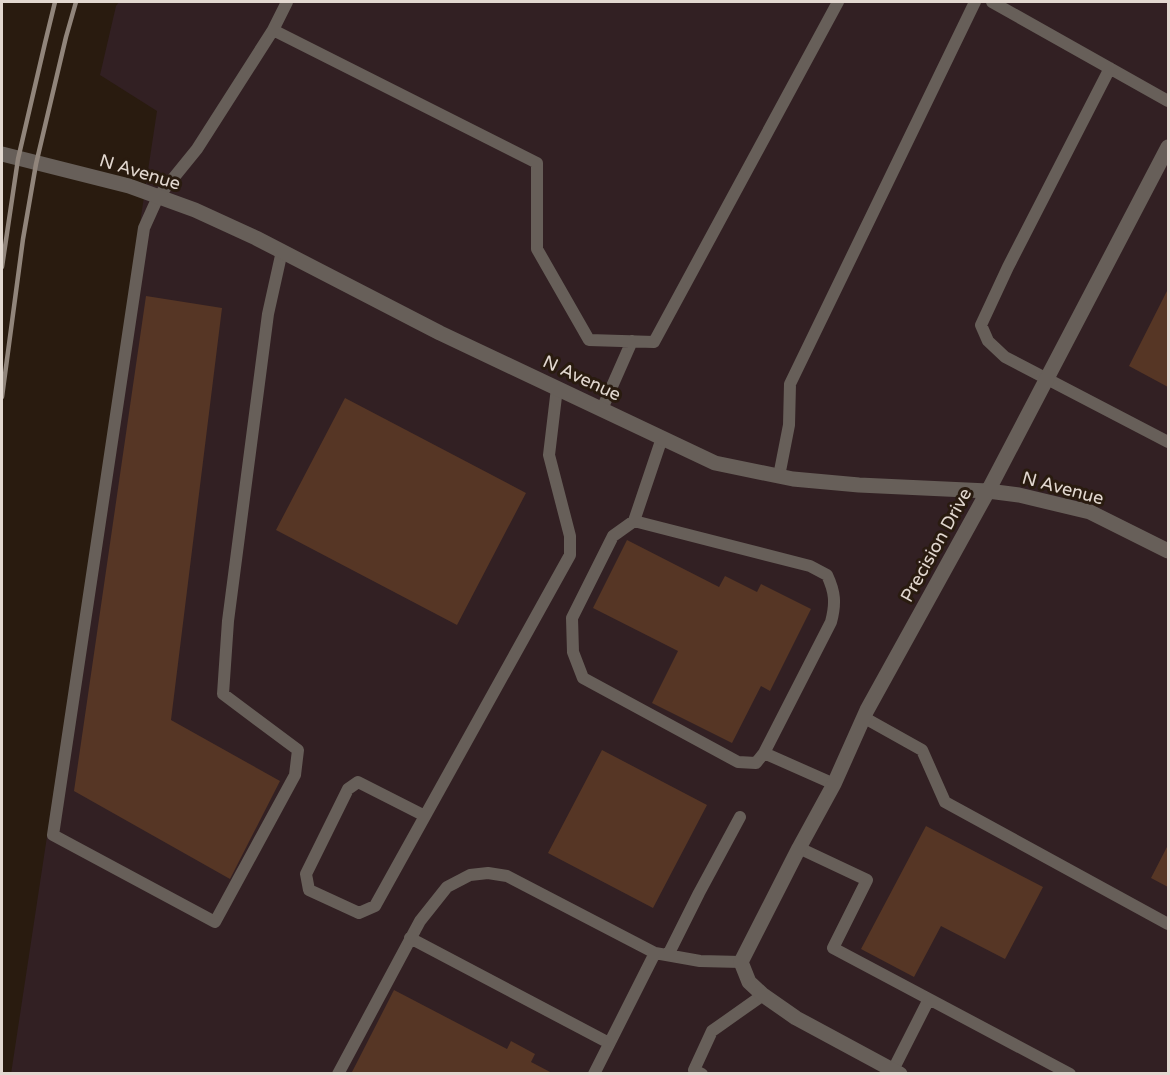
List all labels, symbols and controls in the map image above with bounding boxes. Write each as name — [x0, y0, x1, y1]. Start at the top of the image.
street label: N Avenue — [97, 149, 183, 195]
street label: N Avenue — [539, 350, 625, 406]
street label: N Avenue — [1020, 467, 1106, 509]
street label: Precision Drive — [896, 484, 976, 606]

